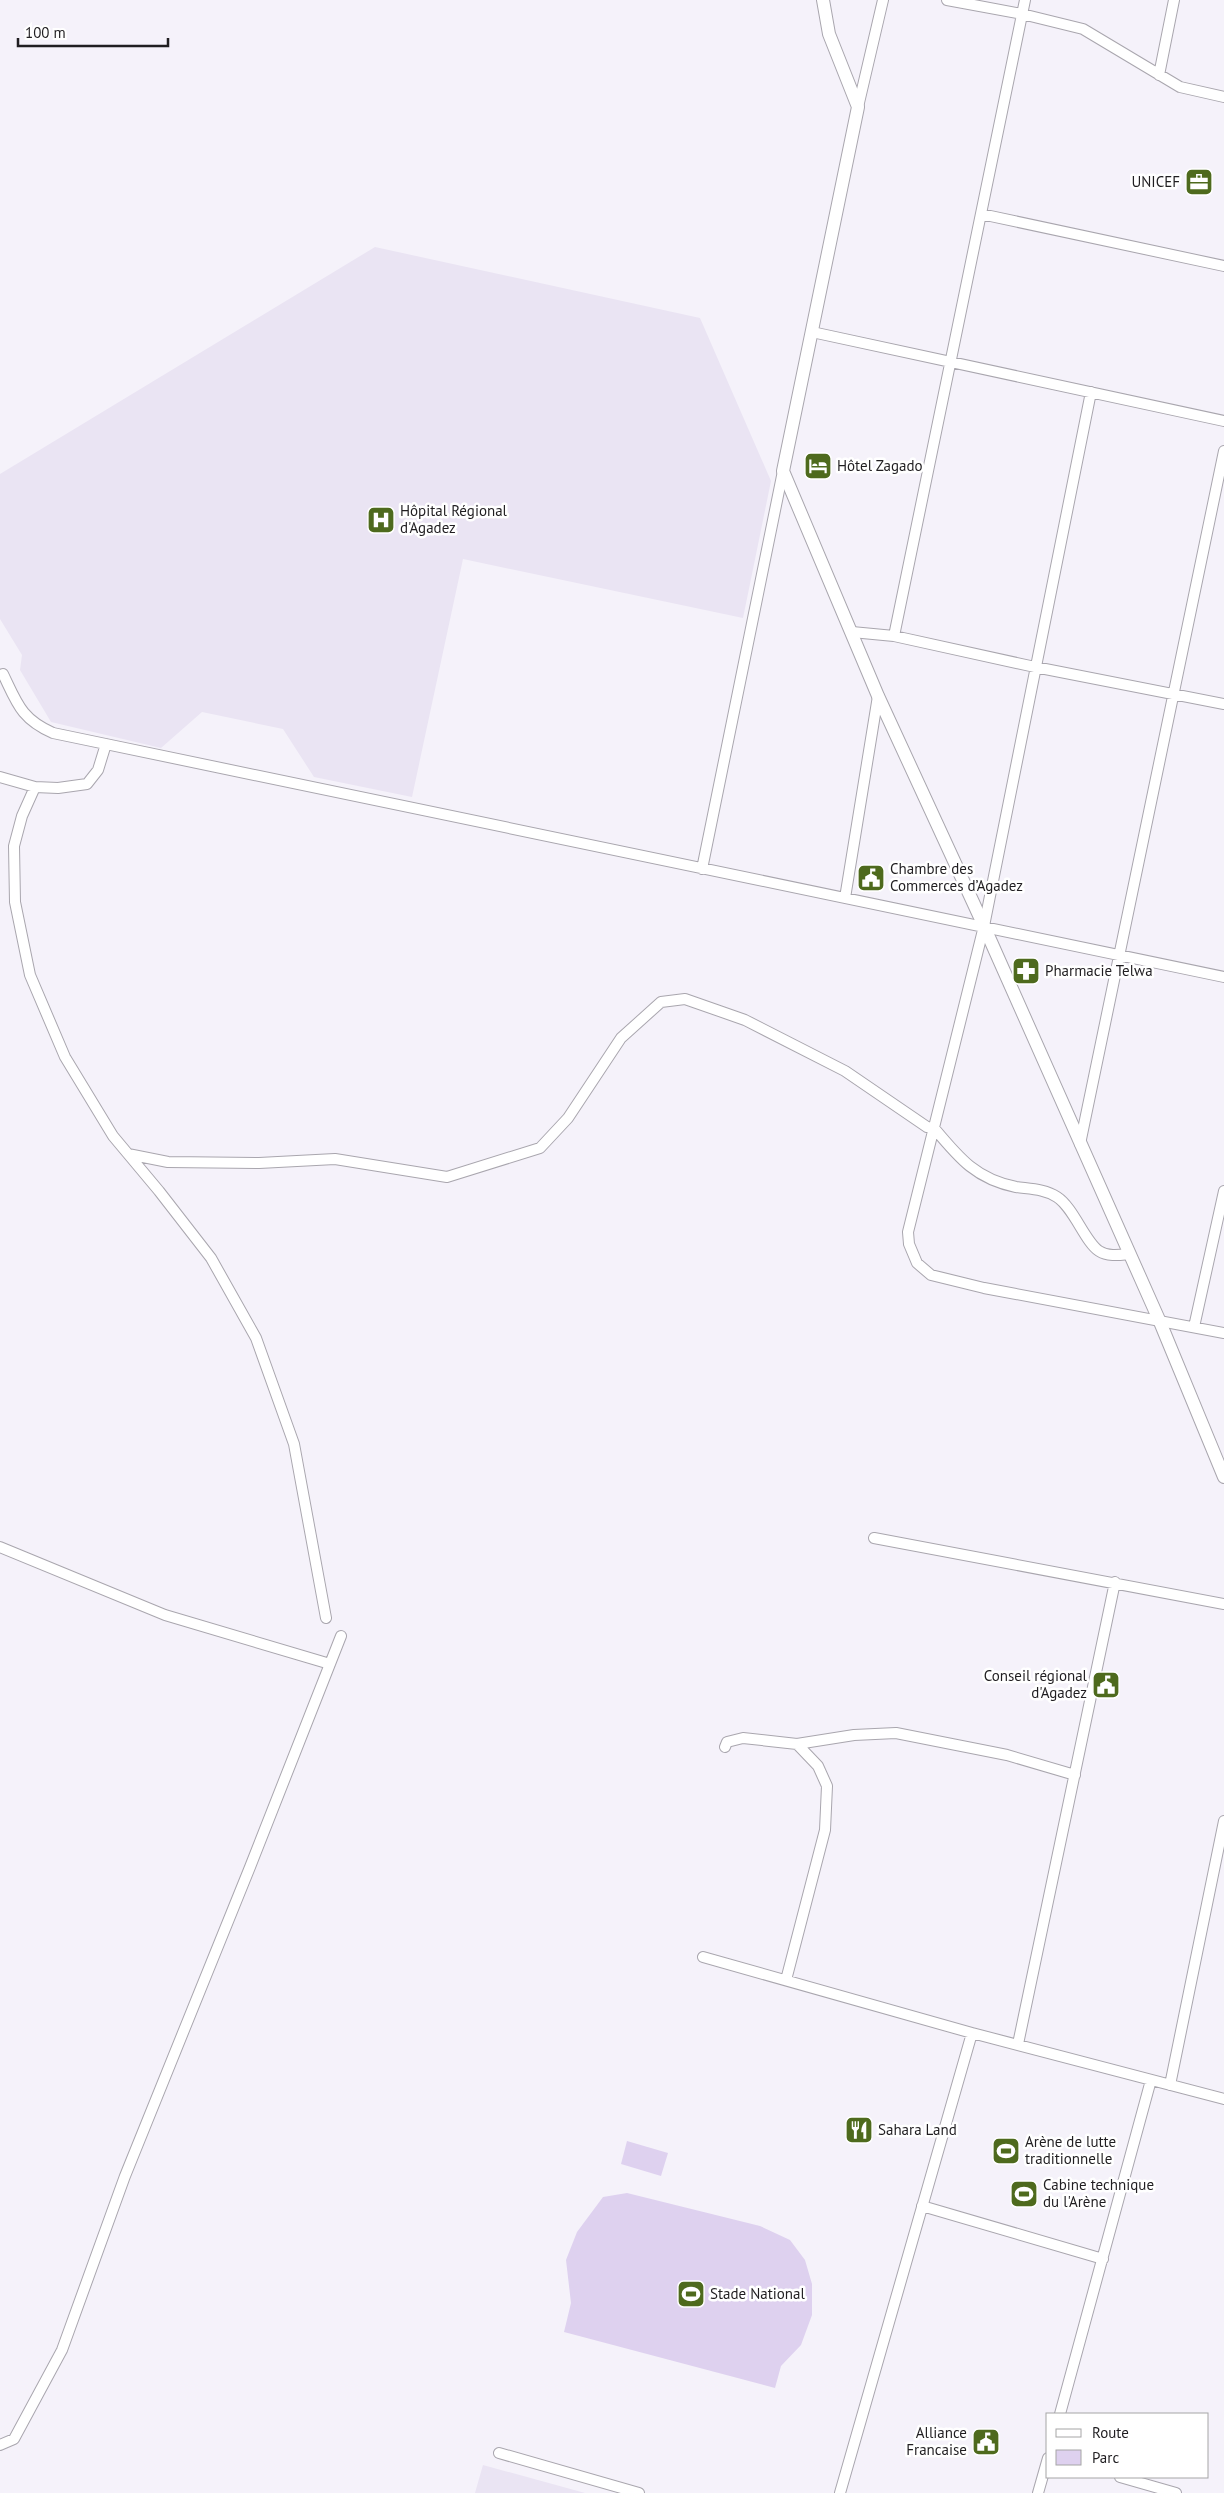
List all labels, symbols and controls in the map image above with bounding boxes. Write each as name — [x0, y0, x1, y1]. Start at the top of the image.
scale bar — [18, 15, 168, 47]
text: 100 m — [25, 23, 66, 42]
office icon: UNICEF — [1184, 167, 1214, 197]
place label: UNICEF — [1131, 172, 1180, 191]
hotel icon: Hôtel Zagado — [803, 451, 833, 481]
place label: Hôtel Zagado — [837, 456, 923, 475]
place label: Hôpital Régional d'Agadez — [400, 501, 508, 537]
hospital icon: Hôpital Régional d'Agadez — [366, 505, 396, 535]
place label: Chambre des Commerces d’Agadez — [890, 859, 1023, 895]
public building icon: Chambre des Commerces d’Agadez — [856, 863, 886, 893]
pharmacy icon: Pharmacie Telwa — [1011, 956, 1041, 986]
place label: Pharmacie Telwa — [1045, 961, 1153, 980]
place label: Conseil régional d'Agadez — [984, 1666, 1088, 1702]
public building icon: Conseil régional d'Agadez — [1091, 1670, 1121, 1700]
restaurant icon: Sahara Land — [844, 2115, 874, 2145]
place label: Sahara Land — [878, 2120, 957, 2139]
place label: Arène de lutte traditionnelle — [1025, 2132, 1116, 2168]
sports icon: Arène de lutte traditionnelle — [991, 2136, 1021, 2166]
place label: Cabine technique du l'Arène — [1043, 2175, 1154, 2211]
sports icon: Cabine technique du l'Arène — [1009, 2179, 1039, 2209]
sports icon: Stade National — [676, 2279, 706, 2309]
place label: Stade National — [710, 2284, 806, 2303]
legend — [1046, 2413, 1209, 2478]
place label: Alliance Francaise — [906, 2423, 967, 2459]
text: Route — [1092, 2423, 1129, 2442]
public building icon: Alliance Francaise — [971, 2427, 1001, 2457]
text: Parc — [1092, 2448, 1119, 2467]

